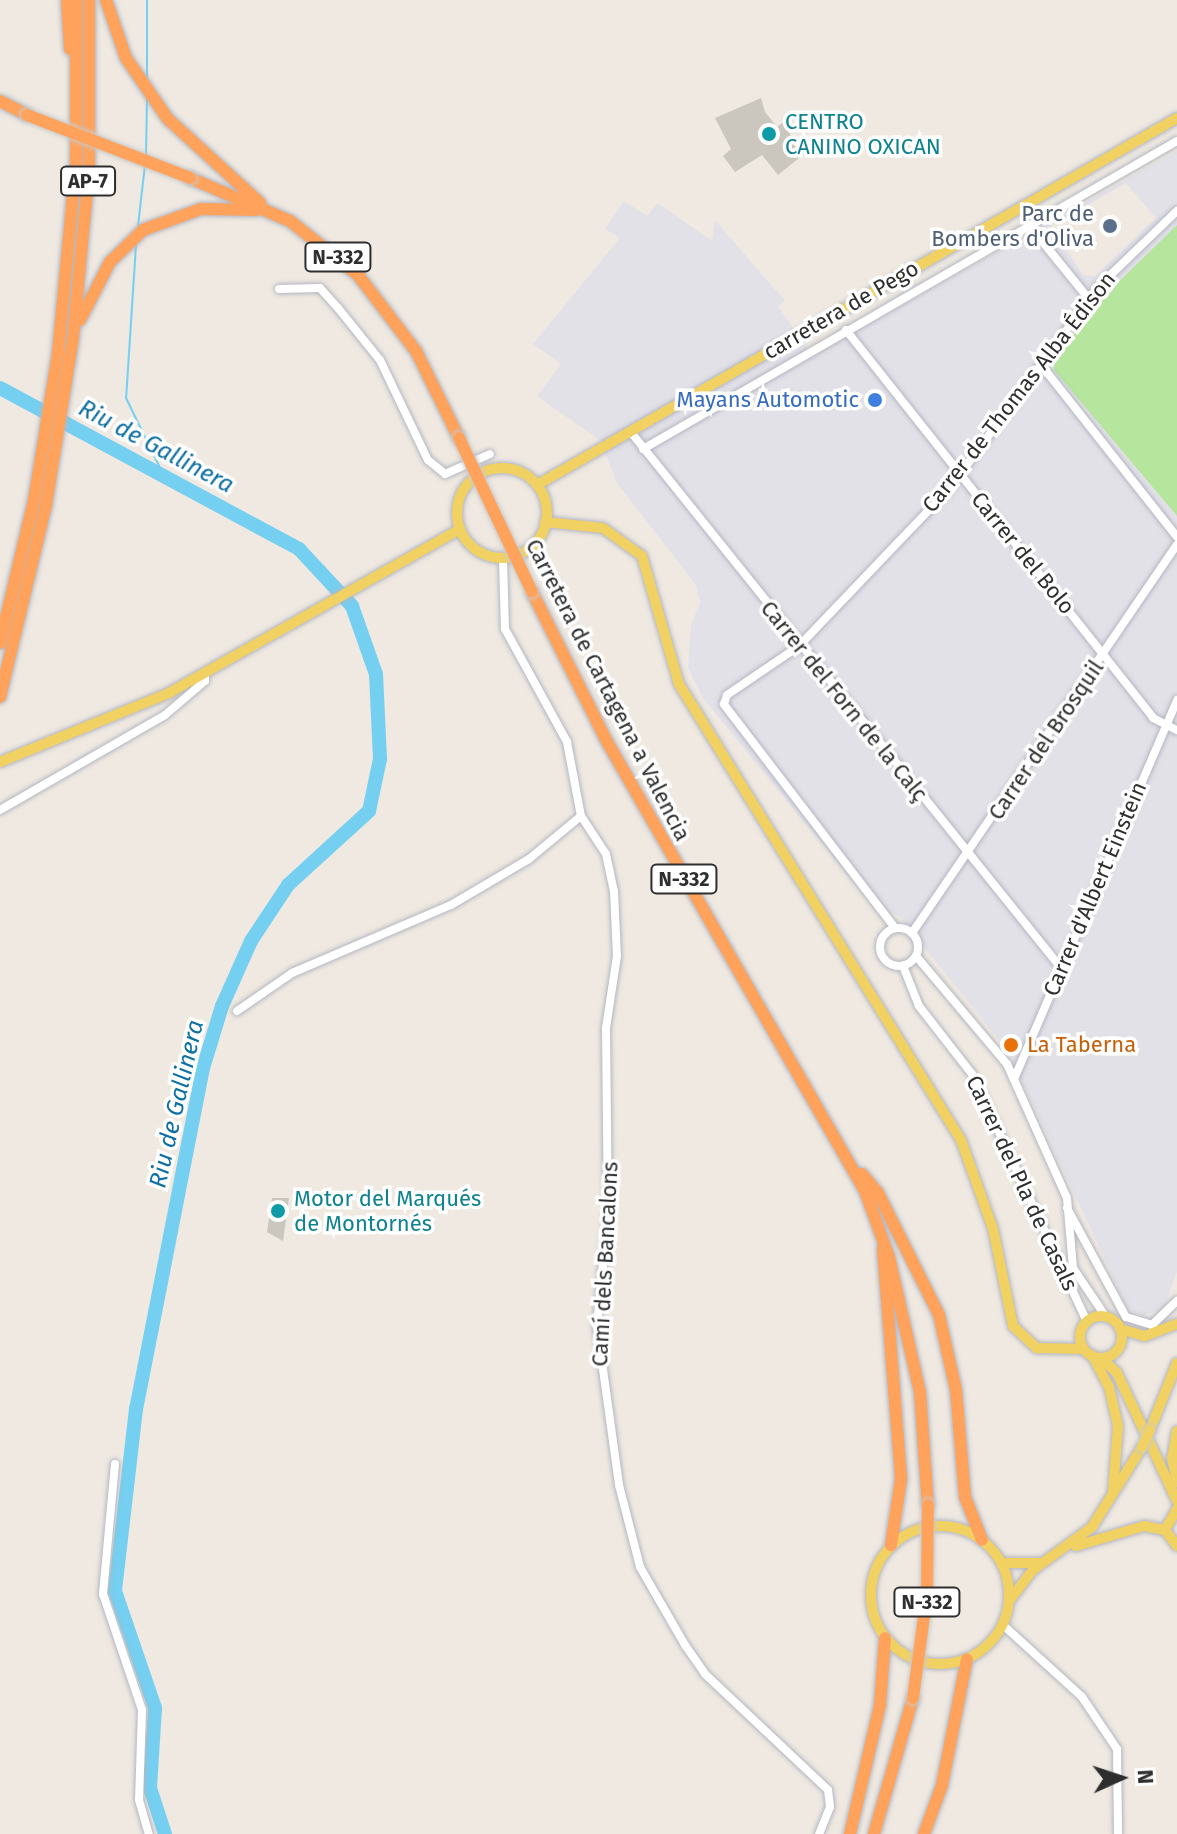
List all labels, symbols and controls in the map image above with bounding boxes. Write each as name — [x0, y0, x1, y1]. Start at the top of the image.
place label: CENTRO CANINO OXICAN — [785, 108, 941, 160]
marker: CENTRO CANINO OXICAN — [760, 125, 778, 143]
road number: AP-7 — [60, 165, 116, 197]
place label: Parc de Bombers d'Oliva — [931, 200, 1094, 252]
marker: Parc de Bombers d'Oliva — [1101, 217, 1119, 235]
road number: N-332 — [304, 241, 372, 273]
street label: carretera de Pego — [759, 255, 923, 365]
street label: Carrer de Thomas Alba Édison — [917, 266, 1121, 518]
place label: Mayans Automotic — [677, 387, 859, 413]
marker: Mayans Automotic — [866, 391, 884, 409]
water label: Riu de Gallinera — [74, 394, 238, 500]
street label: Carrer del Bolo — [966, 487, 1080, 619]
street label: Carretera de Cartagena a Valencia — [520, 535, 696, 845]
street label: Carrer del Forn de la Calç — [755, 596, 933, 806]
street label: Carrer del Brosquil — [983, 655, 1109, 825]
street label: Carrer d'Albert Einstein — [1038, 778, 1152, 1000]
road number: N-332 — [650, 863, 718, 895]
water label: Riu de Gallinera — [144, 1017, 210, 1191]
place label: La Taberna — [1027, 1032, 1136, 1058]
marker: La Taberna — [1002, 1036, 1020, 1054]
street label: Carrer del Pla de Casals — [961, 1071, 1083, 1295]
street label: Camí dels Bancalons — [586, 1161, 624, 1367]
place label: Motor del Marqués de Montornés — [294, 1185, 481, 1236]
marker: Motor del Marqués de Montornés — [269, 1202, 287, 1220]
road number: N-332 — [893, 1586, 961, 1618]
north arrow — [1081, 1738, 1161, 1818]
text: N — [1132, 1769, 1159, 1785]

